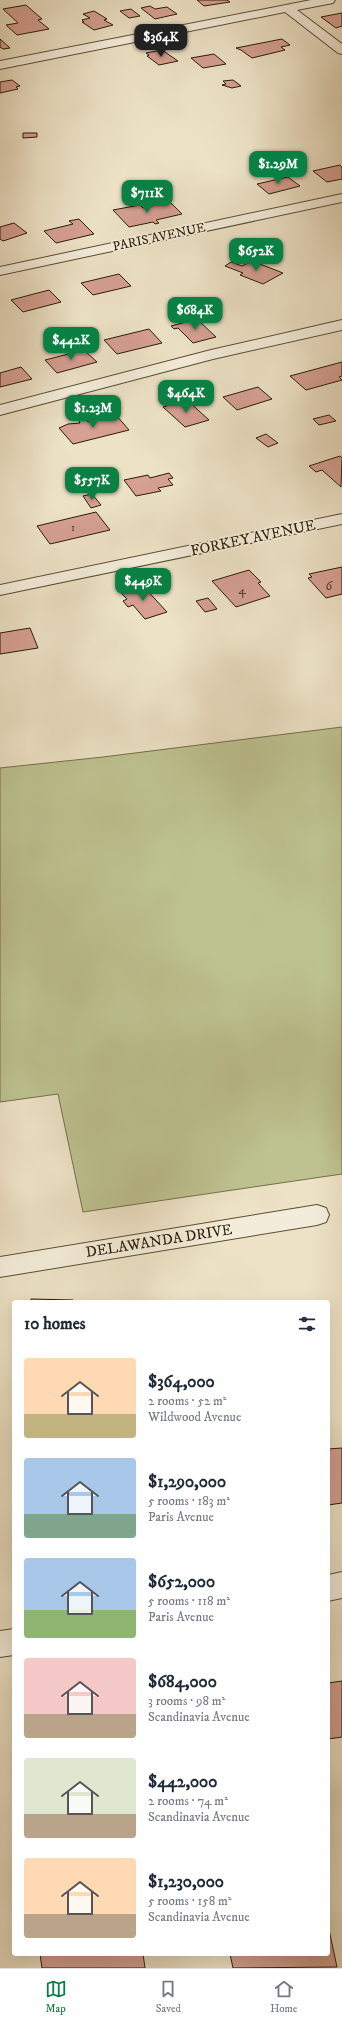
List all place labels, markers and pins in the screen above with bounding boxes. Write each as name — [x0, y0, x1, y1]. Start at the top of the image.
pin: $364K — [133, 24, 189, 58]
pin: $1.29M — [245, 151, 311, 185]
pin: $711K — [119, 180, 175, 214]
pin: $652K — [228, 238, 284, 272]
pin: $684K — [167, 297, 223, 331]
pin: $442K — [43, 327, 99, 361]
pin: $464K — [158, 380, 214, 414]
pin: $1.23M — [60, 395, 126, 429]
pin: $557K — [64, 467, 120, 501]
pin: $449K — [115, 568, 171, 602]

